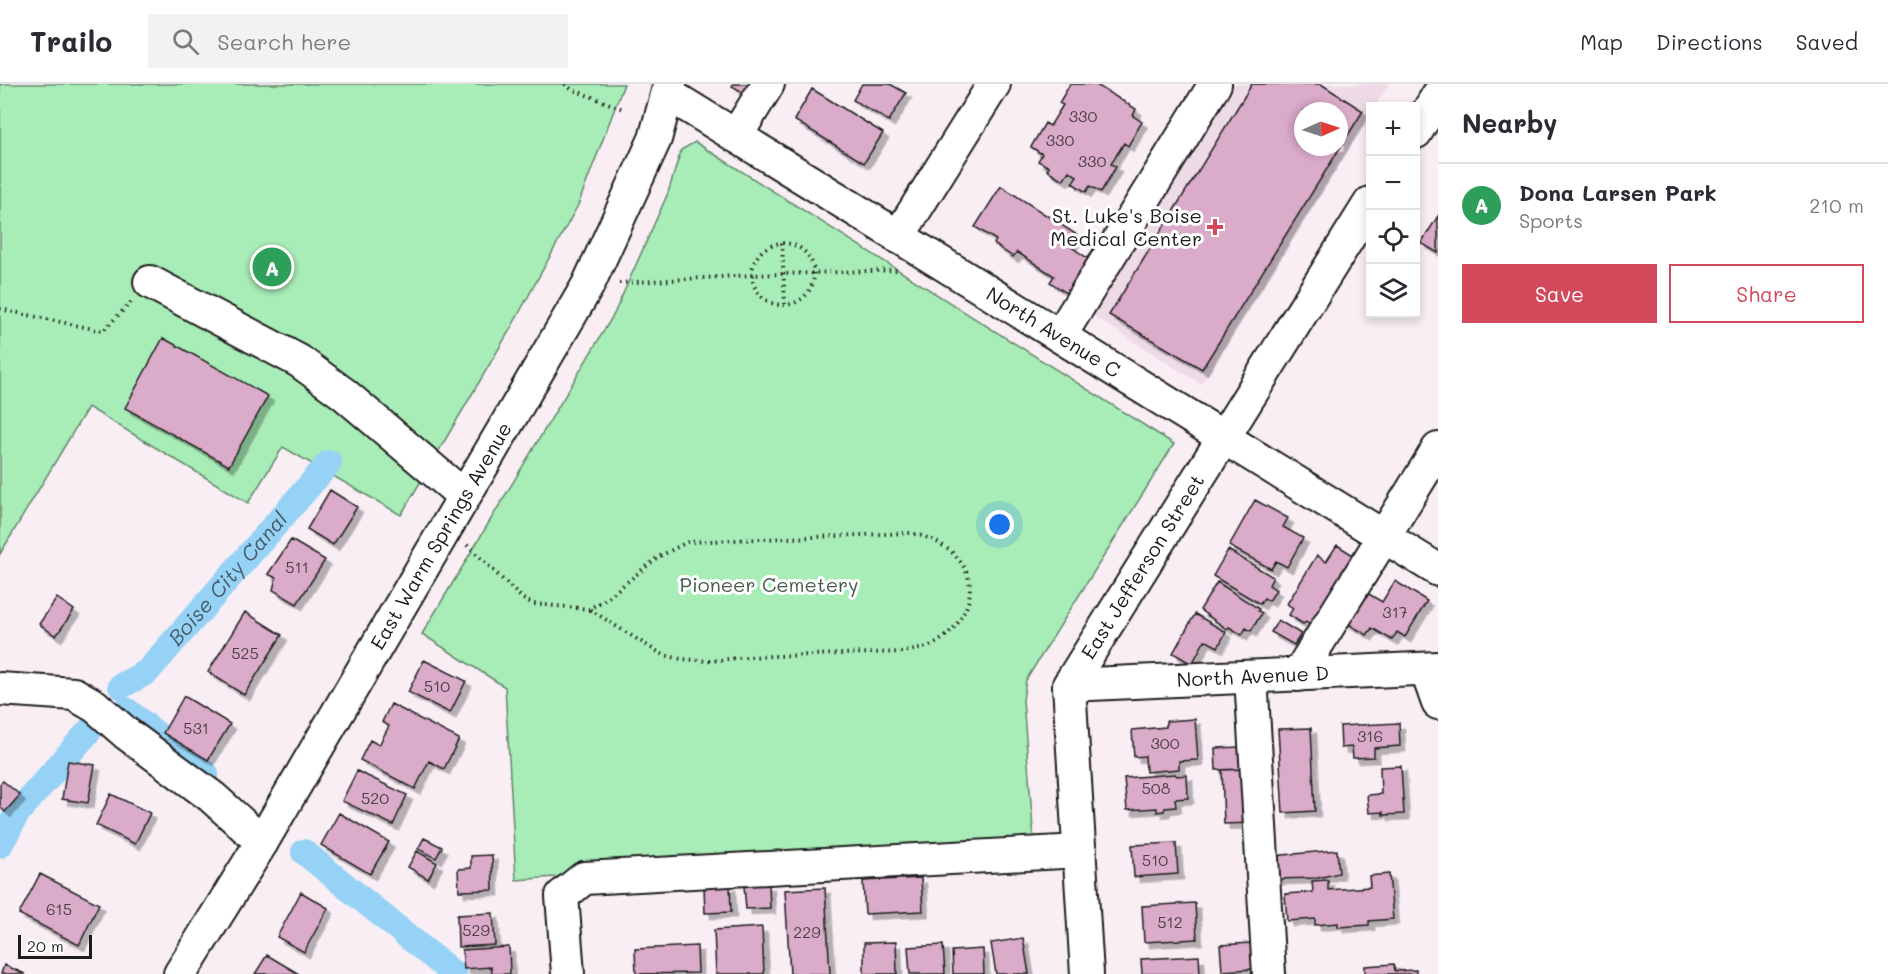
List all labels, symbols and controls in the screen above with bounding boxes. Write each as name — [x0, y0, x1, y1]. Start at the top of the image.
search box — [148, 14, 568, 68]
text: Trailo — [30, 23, 112, 59]
icon: search — [169, 25, 202, 58]
text: Search here — [217, 27, 351, 56]
text: Map — [1580, 28, 1623, 55]
text: Directions — [1656, 28, 1763, 55]
text: Saved — [1796, 28, 1858, 55]
north arrow — [1294, 102, 1348, 156]
map controls — [1366, 102, 1420, 318]
button: + — [1366, 102, 1420, 156]
house number: 330 — [1069, 105, 1097, 126]
text: Nearby — [1462, 106, 1557, 140]
house number: 330 — [1046, 129, 1074, 150]
house number: 330 — [1078, 150, 1106, 171]
button: − — [1366, 156, 1420, 210]
text: Dona Larsen Park — [1519, 178, 1717, 207]
text: A — [1475, 192, 1488, 218]
text: 210 m — [1809, 192, 1864, 218]
place label: St. Luke's Boise Medical Center — [1050, 202, 1202, 251]
text: Sports — [1519, 207, 1583, 233]
button: locate — [1366, 210, 1420, 264]
marker: St. Luke's Boise Medical Center — [1206, 218, 1224, 236]
pin: A — [252, 244, 292, 290]
button: layers — [1366, 264, 1420, 318]
button: Save — [1462, 264, 1657, 323]
button: Share — [1669, 264, 1864, 323]
street label: North Avenue C — [982, 280, 1126, 383]
street label: East Warm Springs Avenue — [364, 417, 517, 654]
street label: East Jefferson Street — [1075, 469, 1209, 663]
water label: Boise City Canal — [161, 505, 293, 650]
your location — [985, 510, 1014, 539]
house number: 511 — [285, 556, 309, 577]
park label: Pioneer Cemetery — [679, 571, 859, 597]
house number: 317 — [1382, 601, 1408, 622]
house number: 525 — [231, 642, 259, 663]
street label: North Avenue D — [1176, 659, 1330, 692]
house number: 510 — [424, 675, 450, 696]
house number: 531 — [183, 717, 209, 738]
house number: 316 — [1357, 725, 1383, 746]
house number: 300 — [1150, 732, 1180, 753]
house number: 508 — [1142, 777, 1171, 798]
house number: 520 — [361, 787, 389, 808]
house number: 510 — [1142, 849, 1168, 870]
house number: 615 — [46, 898, 72, 919]
house number: 512 — [1157, 911, 1183, 932]
house number: 529 — [462, 919, 490, 940]
house number: 229 — [793, 921, 821, 942]
scale bar — [18, 932, 92, 960]
text: 20 m — [27, 935, 64, 956]

